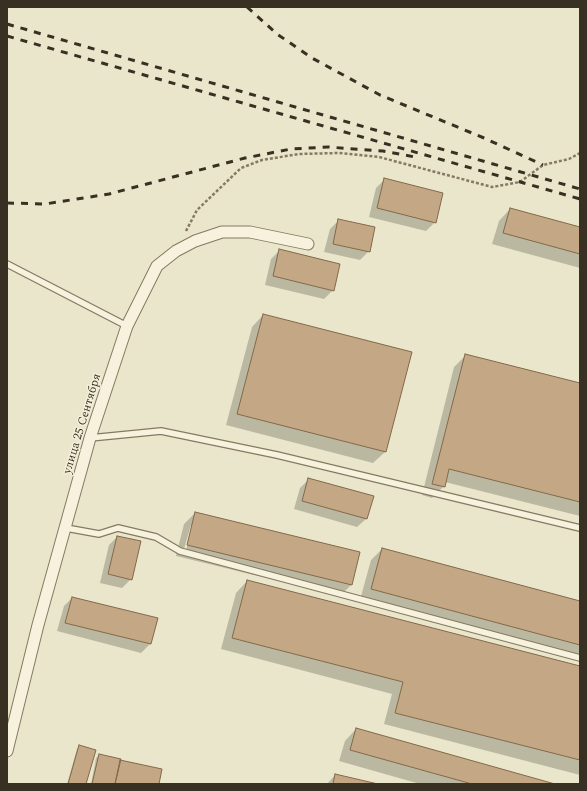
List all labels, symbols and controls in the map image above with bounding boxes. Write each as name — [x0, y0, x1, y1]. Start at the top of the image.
street label: улица 25 Сентября — [61, 372, 105, 476]

